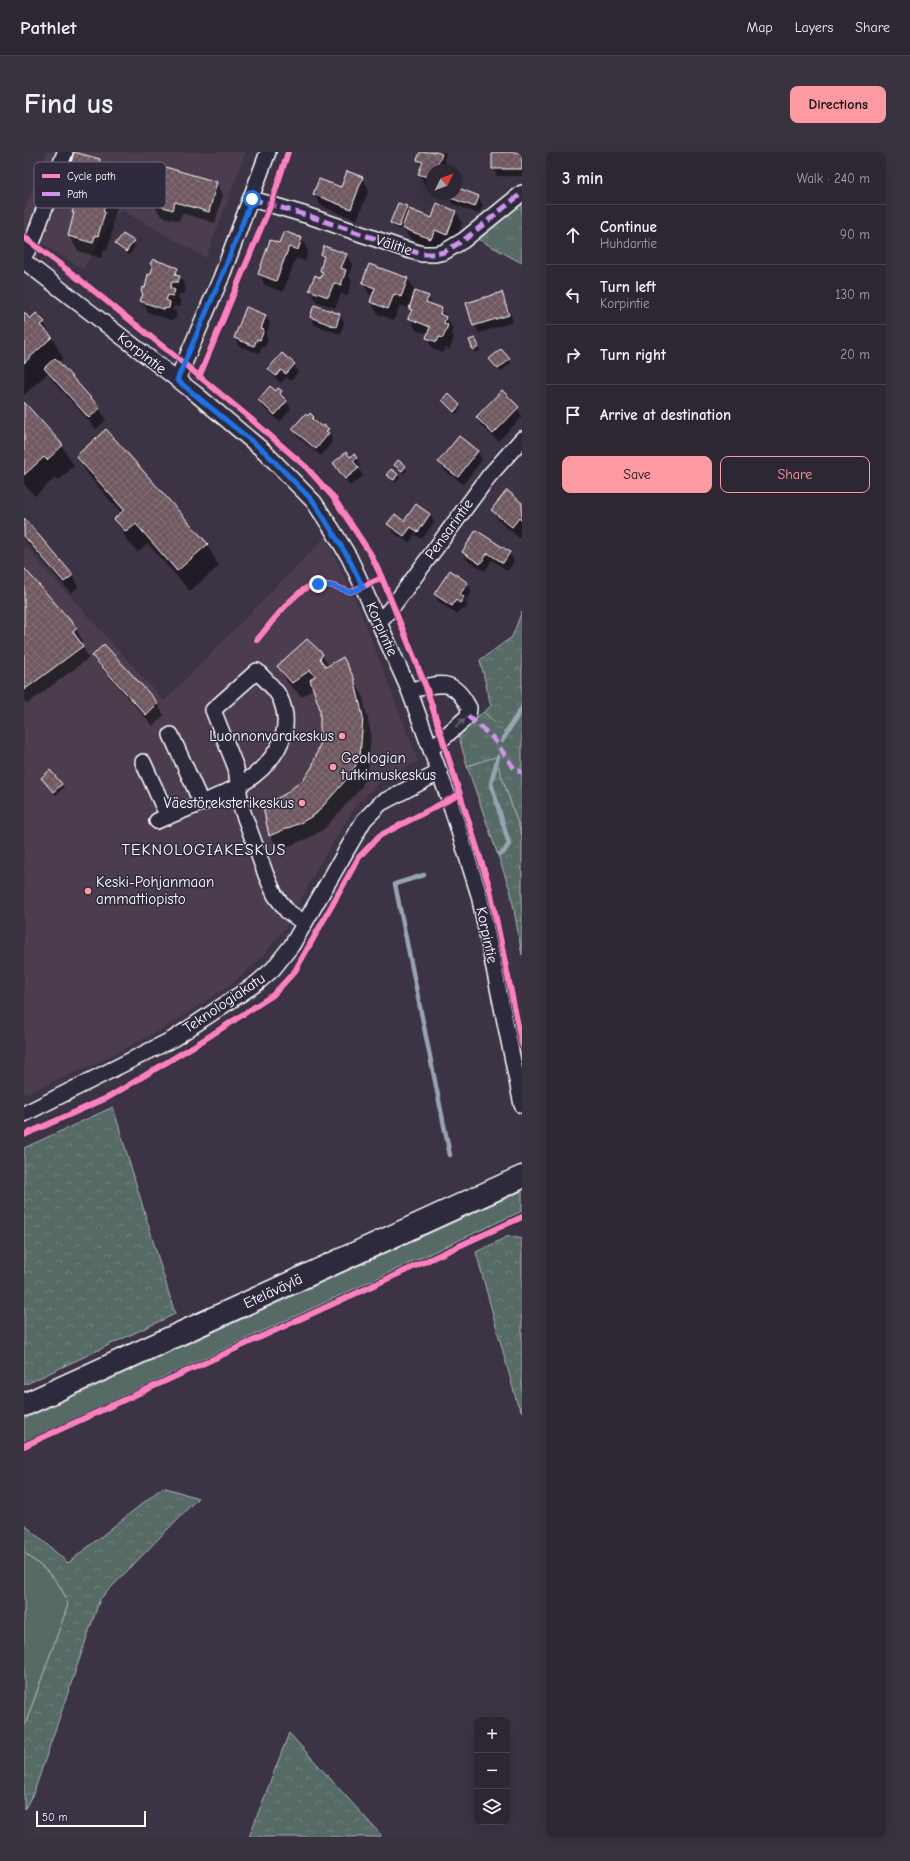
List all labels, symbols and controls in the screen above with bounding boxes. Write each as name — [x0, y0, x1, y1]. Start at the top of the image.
text: Pathlet — [20, 17, 76, 39]
text: Map — [746, 19, 773, 36]
text: Layers — [795, 19, 833, 36]
text: Share — [855, 19, 890, 36]
button: Directions — [790, 86, 886, 123]
text: Find us — [24, 88, 113, 120]
legend — [34, 162, 166, 208]
north arrow — [426, 164, 462, 200]
text: 3 min — [562, 169, 603, 188]
text: Cycle path — [67, 170, 116, 183]
text: Walk · 240 m — [797, 171, 870, 186]
text: Path — [67, 188, 88, 201]
route start — [243, 190, 261, 208]
text: Continue — [600, 218, 657, 236]
icon: ahead — [562, 224, 584, 246]
text: 90 m — [840, 227, 870, 242]
street label: Välitie — [373, 231, 415, 260]
text: Huhdantie — [600, 236, 657, 251]
text: Turn left — [600, 278, 656, 296]
icon: left — [562, 284, 584, 306]
text: 130 m — [835, 287, 870, 302]
text: Korpintie — [600, 296, 650, 311]
street label: Korpintie — [114, 328, 170, 378]
icon: right — [562, 344, 584, 366]
text: Turn right — [600, 346, 666, 364]
text: 20 m — [840, 347, 870, 362]
icon: arrive — [562, 404, 584, 426]
text: Arrive at destination — [600, 406, 731, 424]
button: Save — [562, 456, 712, 493]
button: Share — [720, 456, 870, 493]
street label: Pensarintie — [421, 495, 477, 563]
route end — [309, 575, 327, 593]
street label: Korpintie — [362, 599, 402, 659]
one-way arrow — [455, 718, 465, 727]
place label: Luonnonvarakeskus — [209, 727, 334, 745]
marker: Luonnonvarakeskus — [337, 731, 347, 741]
place label: Geologian tutkimuskeskus — [340, 749, 436, 784]
marker: Geologian tutkimuskeskus — [328, 762, 338, 772]
place label: Väestöreksterikeskus — [164, 794, 294, 812]
marker: Väestöreksterikeskus — [297, 798, 307, 808]
district label: TEKNOLOGIAKESKUS — [122, 841, 286, 859]
place label: Keski-Pohjanmaan ammattiopisto — [96, 873, 214, 908]
marker: Keski-Pohjanmaan ammattiopisto — [83, 886, 93, 896]
street label: Korpintie — [472, 905, 502, 965]
street label: Teknologiakatu — [180, 969, 268, 1037]
street label: Eteläväylä — [241, 1270, 305, 1312]
map controls — [474, 1717, 510, 1825]
button: + — [474, 1717, 510, 1753]
button: − — [474, 1753, 510, 1789]
button: layers — [474, 1789, 510, 1825]
scale bar — [36, 1809, 146, 1828]
text: 50 m — [42, 1811, 67, 1824]

